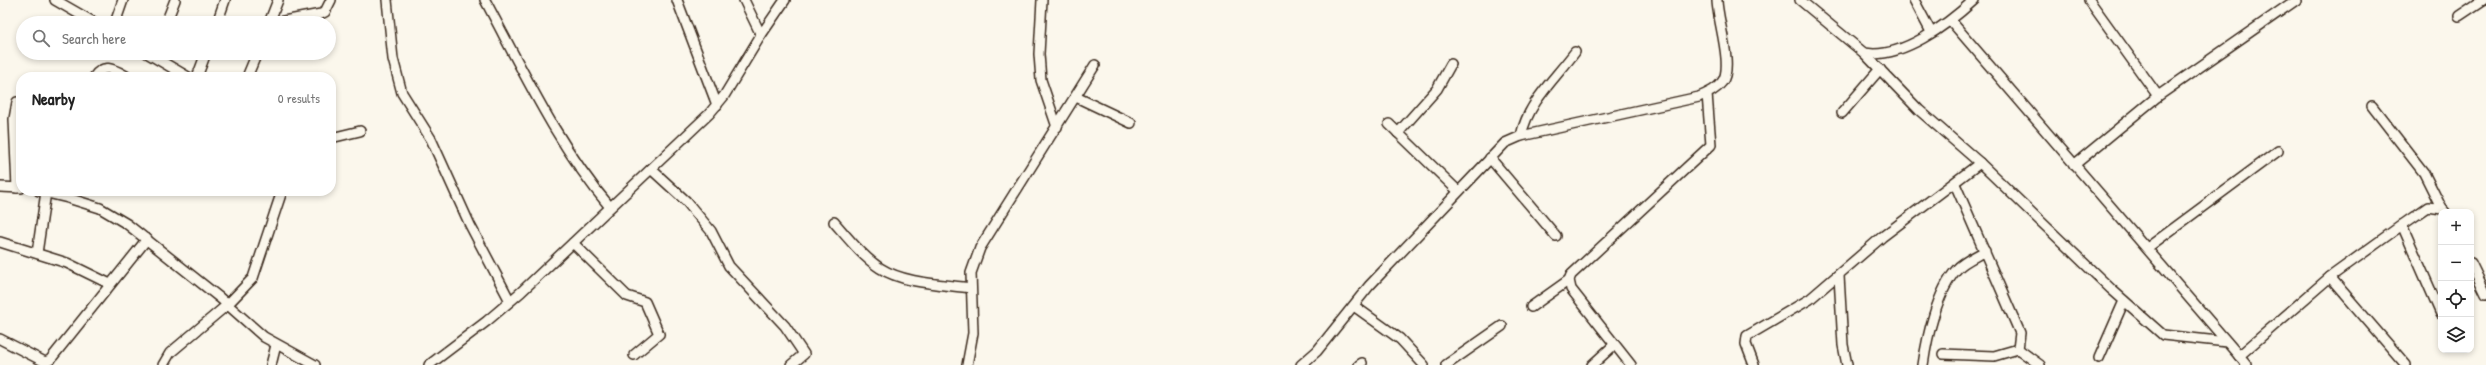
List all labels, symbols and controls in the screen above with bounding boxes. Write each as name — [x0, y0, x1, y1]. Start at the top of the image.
search box — [16, 16, 336, 60]
icon: search — [30, 27, 52, 49]
text: Search here — [62, 28, 126, 49]
text: Nearby — [32, 87, 75, 110]
text: 0 results — [278, 89, 320, 107]
map controls — [2438, 209, 2474, 353]
button: + — [2438, 209, 2474, 245]
button: − — [2438, 245, 2474, 281]
button: locate — [2438, 281, 2474, 317]
button: layers — [2438, 317, 2474, 353]

